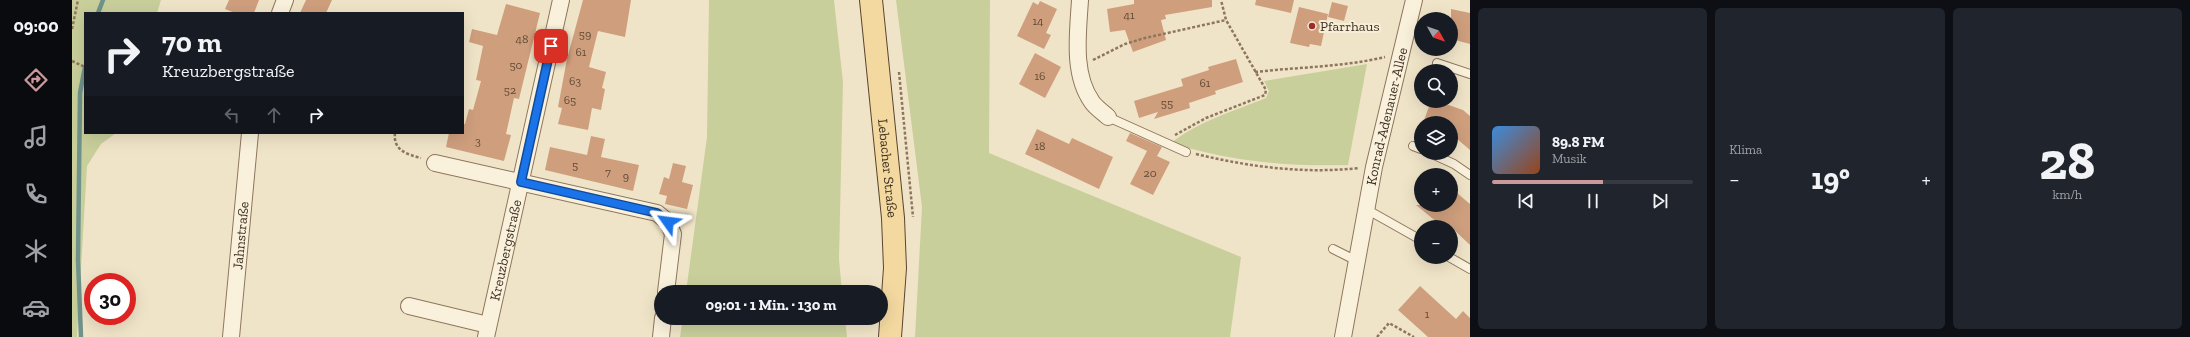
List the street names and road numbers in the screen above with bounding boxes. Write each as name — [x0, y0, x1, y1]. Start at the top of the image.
street label: Konrad-Adenauer-Allee — [1362, 45, 1411, 187]
street label: Lebacher Straße — [875, 118, 901, 219]
street label: Kreuzbergstraße — [486, 197, 525, 302]
street label: Jahnstraße — [229, 200, 252, 270]

